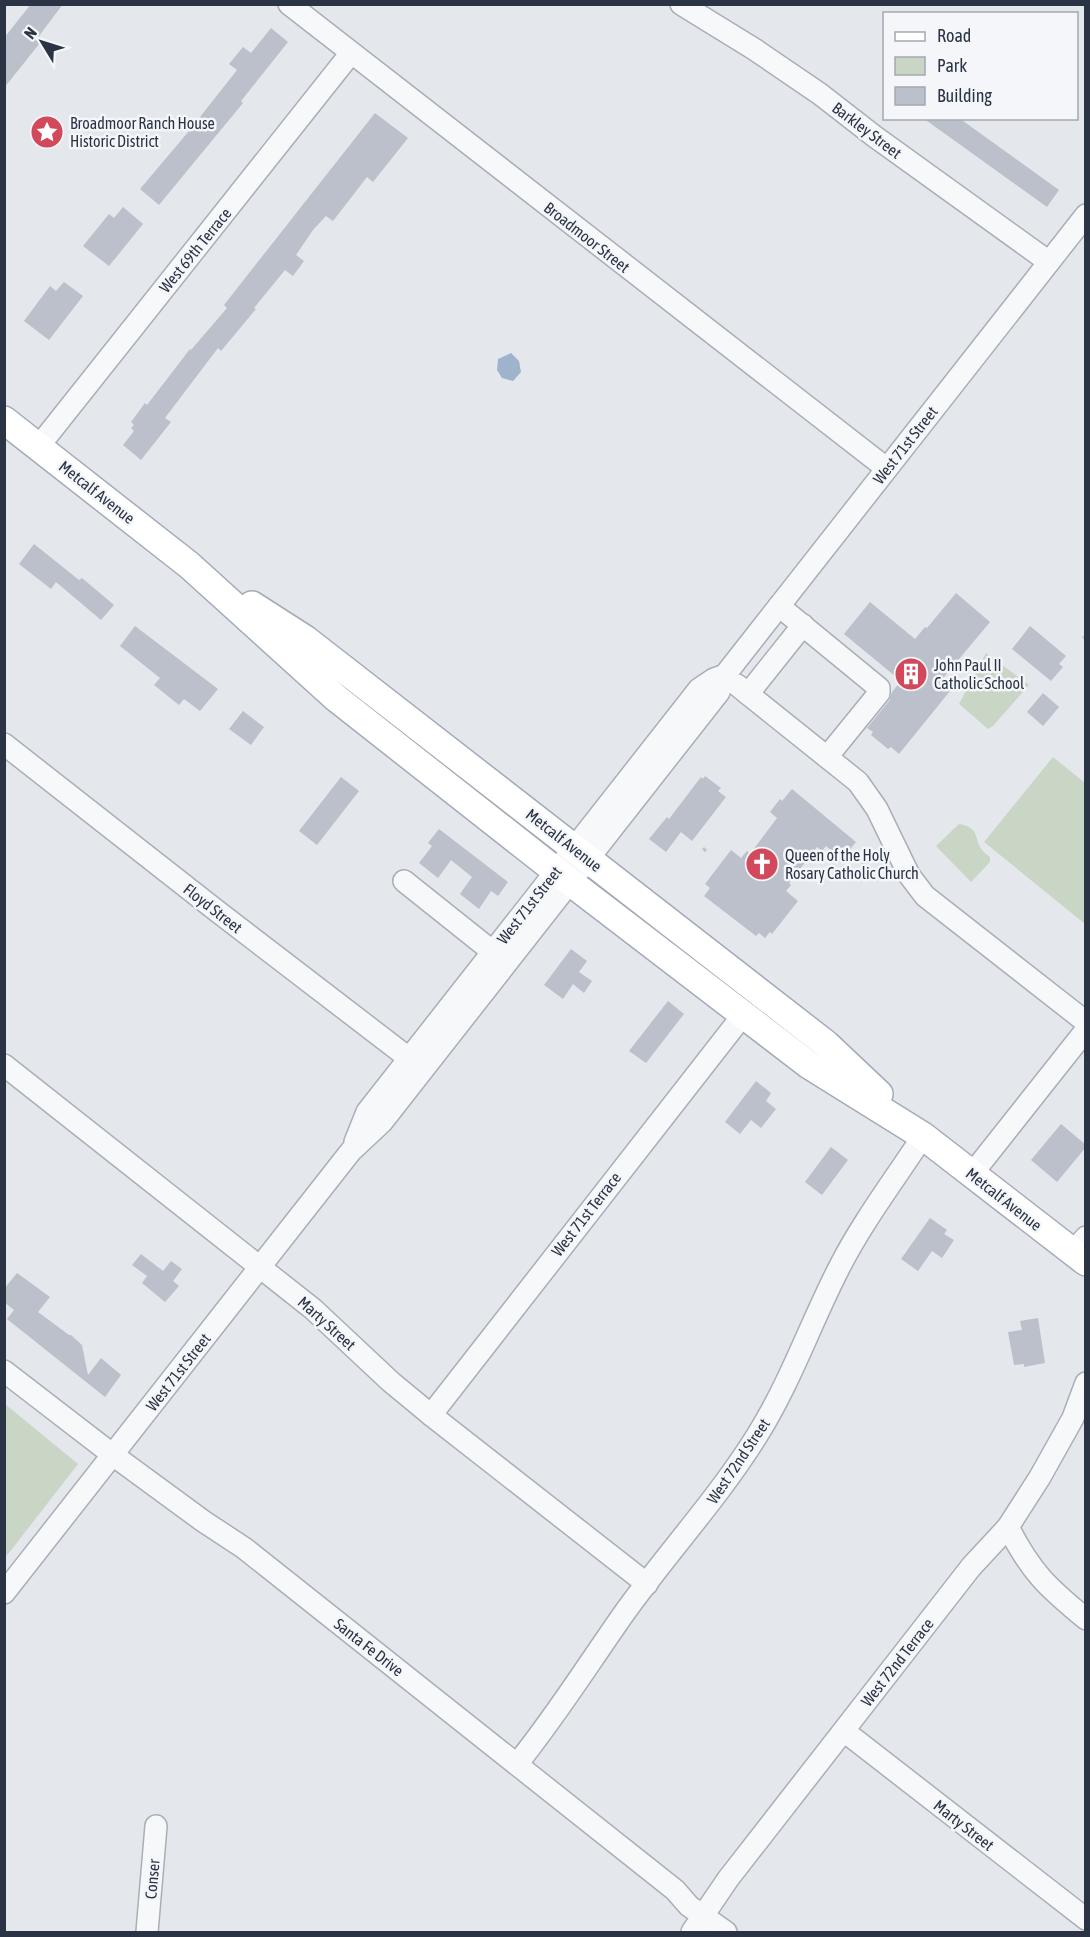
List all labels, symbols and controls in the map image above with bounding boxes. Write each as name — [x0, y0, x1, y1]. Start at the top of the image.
north arrow — [12, 12, 72, 72]
legend — [883, 12, 1078, 120]
text: N — [20, 23, 40, 42]
text: Road — [937, 25, 971, 46]
text: Park — [937, 55, 967, 76]
text: Building — [937, 85, 992, 106]
street label: Barkley Street — [828, 98, 905, 163]
place icon: Broadmoor Ranch House Historic District — [29, 114, 65, 150]
place label: Broadmoor Ranch House Historic District — [70, 114, 215, 150]
street label: Broadmoor Street — [541, 198, 634, 276]
street label: West 69th Terrace — [155, 204, 235, 296]
street label: West 71st Street — [869, 402, 941, 487]
street label: Metcalf Avenue — [56, 457, 138, 527]
building icon: John Paul II Catholic School — [893, 656, 929, 692]
place label: John Paul II Catholic School — [934, 656, 1025, 692]
street label: Metcalf Avenue — [523, 805, 605, 875]
church icon: Queen of the Holy Rosary Catholic Church — [744, 846, 780, 882]
place label: Queen of the Holy Rosary Catholic Church — [785, 846, 919, 883]
street label: West 71st Street — [493, 862, 565, 947]
street label: Floyd Street — [180, 880, 246, 937]
street label: Metcalf Avenue — [963, 1164, 1045, 1234]
street label: West 71st Terrace — [548, 1169, 624, 1259]
street label: Marty Street — [294, 1292, 360, 1355]
street label: West 71st Street — [142, 1329, 214, 1414]
street label: West 72nd Street — [703, 1415, 773, 1507]
street label: Santa Fe Drive — [331, 1614, 407, 1680]
street label: West 72nd Terrace — [857, 1615, 937, 1709]
street label: Marty Street — [930, 1796, 998, 1855]
street label: Conser — [141, 1858, 163, 1900]

